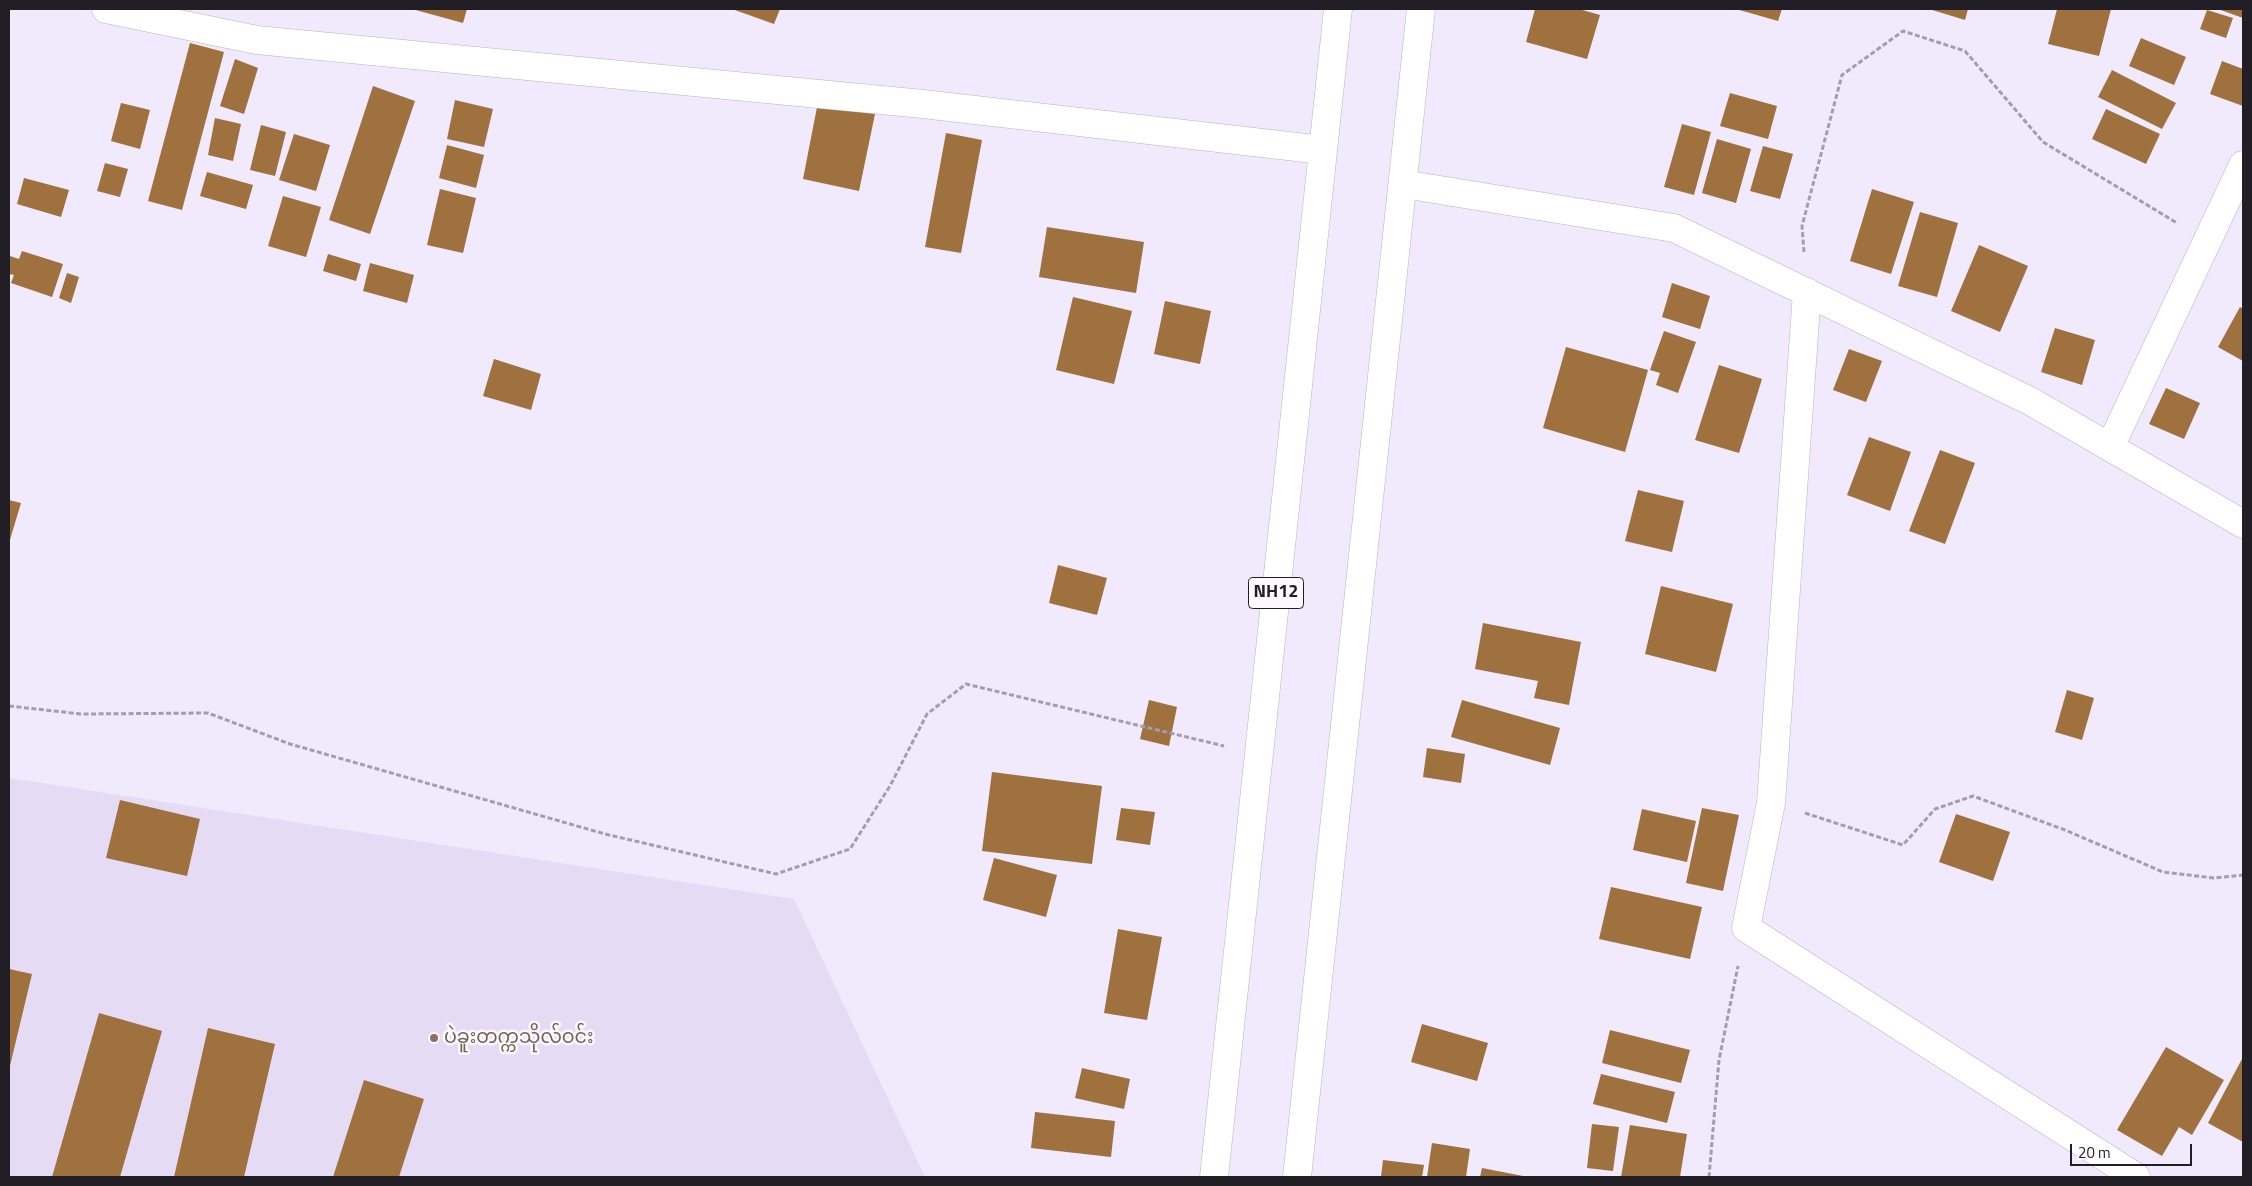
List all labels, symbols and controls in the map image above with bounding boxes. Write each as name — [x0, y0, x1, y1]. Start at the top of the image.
road number: NH12 — [1248, 578, 1304, 608]
place label: ပဲခူးတက္ကသိုလ်ဝင်း — [444, 1027, 594, 1049]
marker: ပဲခူးတက္ကသိုလ်ဝင်း — [428, 1032, 440, 1044]
scale bar — [2072, 1134, 2194, 1166]
text: 20 m — [2078, 1141, 2111, 1164]

